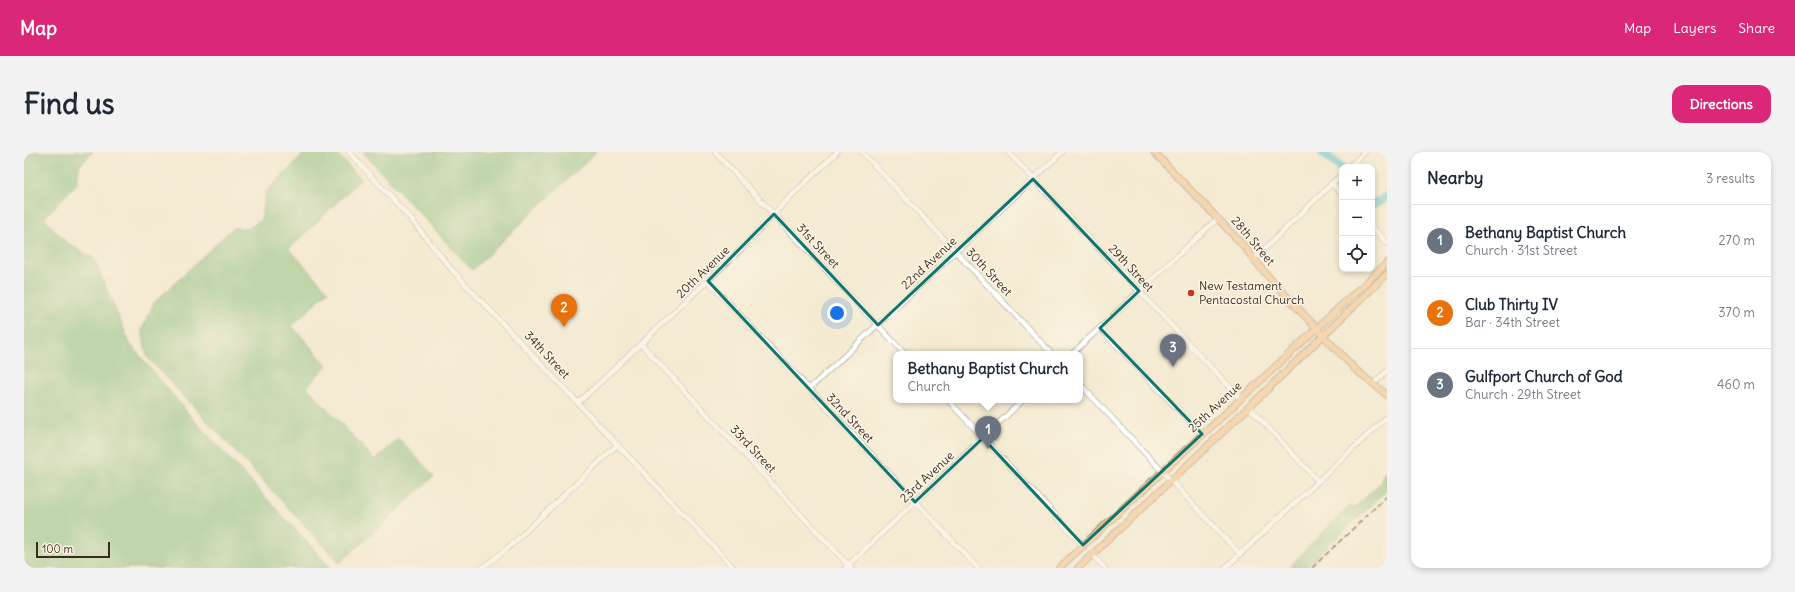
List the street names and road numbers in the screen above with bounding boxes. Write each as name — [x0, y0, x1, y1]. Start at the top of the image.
street label: 28th Street — [1229, 213, 1278, 268]
street label: 31st Street — [794, 220, 843, 271]
street label: 22nd Avenue — [898, 233, 959, 292]
street label: 29th Street — [1106, 241, 1157, 294]
street label: 20th Avenue — [673, 242, 733, 301]
street label: 30th Street — [963, 244, 1016, 299]
street label: 34th Street — [522, 328, 573, 382]
street label: 25th Avenue — [1185, 378, 1244, 435]
street label: 32nd Street — [824, 390, 877, 446]
street label: 33rd Street — [727, 421, 779, 476]
street label: 23rd Avenue — [897, 448, 957, 505]

